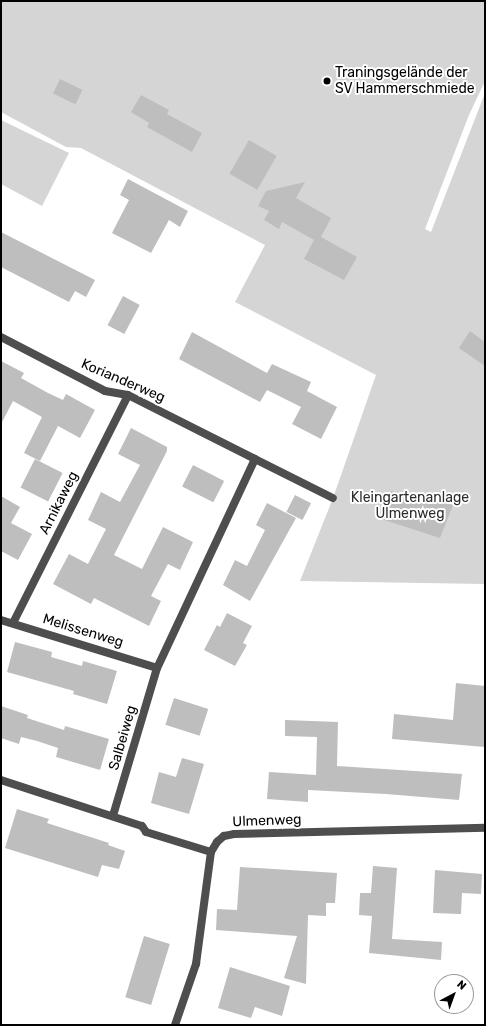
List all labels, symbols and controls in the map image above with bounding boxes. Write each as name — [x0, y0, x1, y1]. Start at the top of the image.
place label: Traningsgelände der SV Hammerschmiede — [335, 65, 475, 98]
marker: Traningsgelände der SV Hammerschmiede — [322, 76, 332, 86]
street label: Korianderweg — [78, 356, 168, 406]
street label: Arnikaweg — [36, 469, 82, 537]
park label: Kleingartenanlage Ulmenweg — [351, 490, 469, 522]
street label: Melissenweg — [41, 611, 125, 651]
street label: Salbeiweg — [106, 704, 140, 772]
street label: Ulmenweg — [232, 811, 302, 831]
north arrow — [434, 974, 474, 1014]
text: N — [454, 978, 469, 993]

